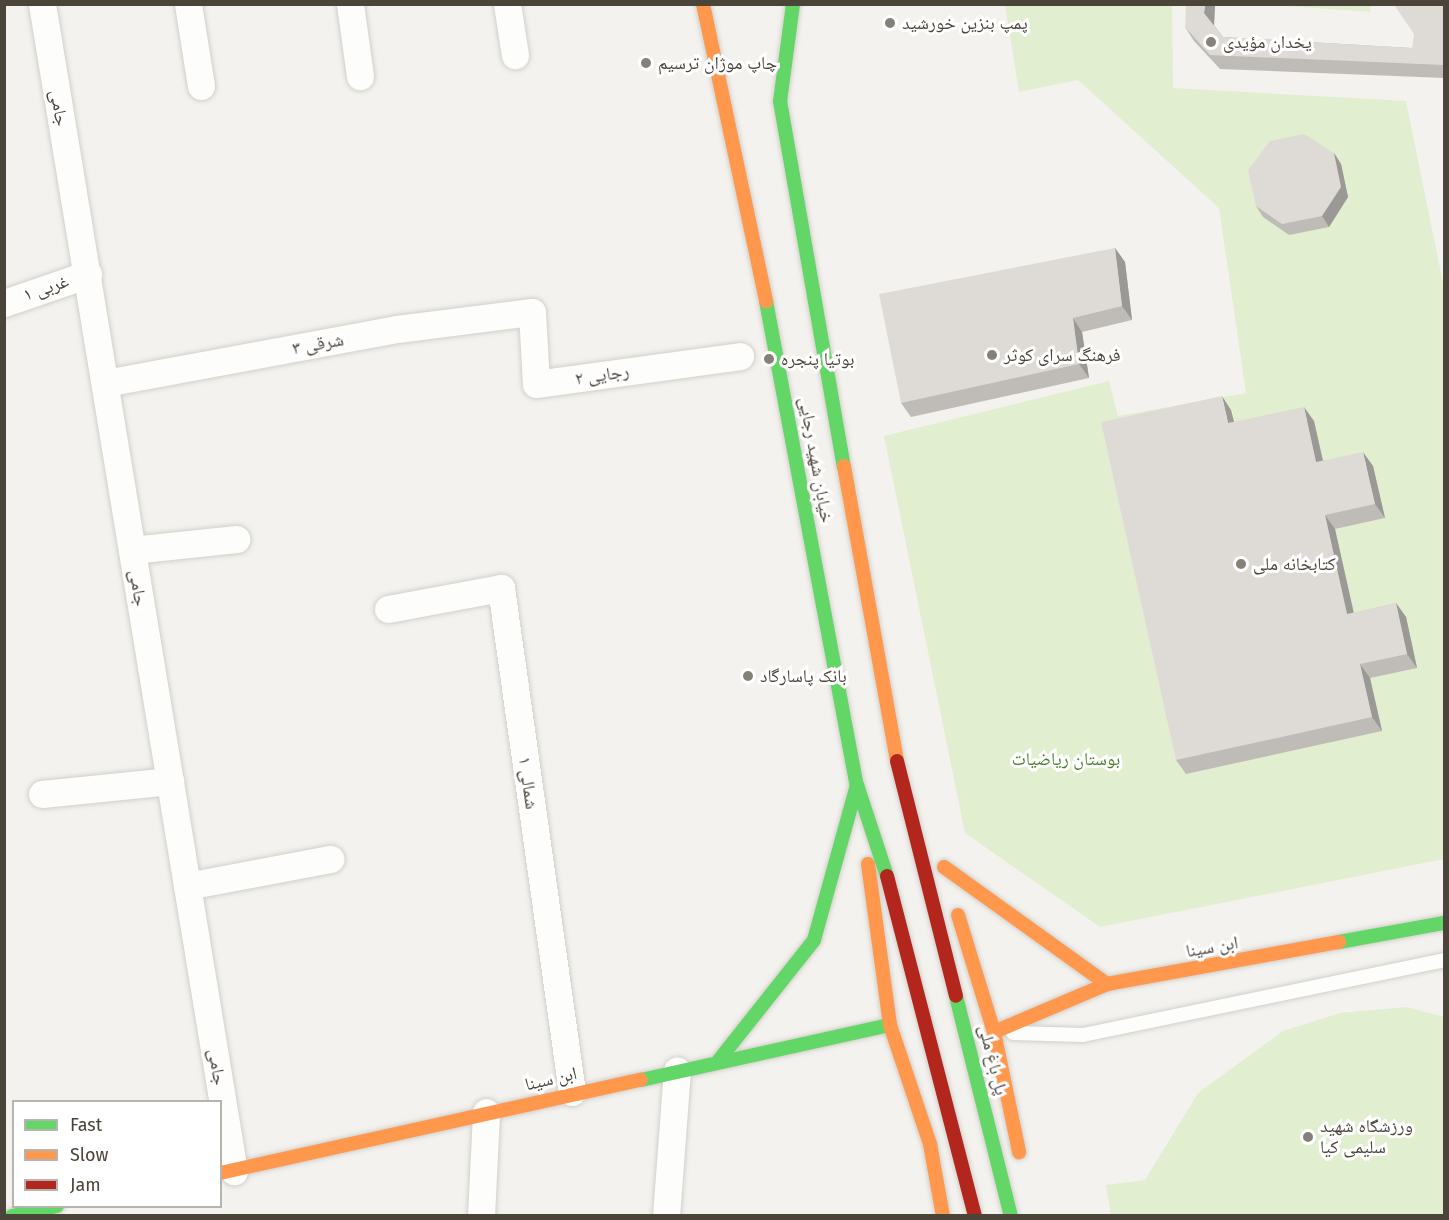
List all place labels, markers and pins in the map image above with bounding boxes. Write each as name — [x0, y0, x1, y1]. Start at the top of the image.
place label: پمپ بنزین خورشید — [902, 12, 1028, 34]
marker: پمپ بنزین خورشید — [883, 16, 897, 30]
place label: یخدان مؤیدی — [1223, 31, 1312, 53]
marker: یخدان مؤیدی — [1204, 35, 1218, 49]
place label: چاپ موژان ترسیم — [658, 52, 777, 74]
marker: چاپ موژان ترسیم — [639, 56, 653, 70]
place label: فرهنگ سرای کوثر — [1004, 344, 1121, 366]
place label: بوتیا پنجره — [781, 348, 854, 370]
marker: فرهنگ سرای کوثر — [985, 348, 999, 362]
marker: بوتیا پنجره — [762, 352, 776, 366]
place label: کتابخانه ملی — [1253, 553, 1336, 575]
marker: کتابخانه ملی — [1234, 557, 1248, 571]
place label: بانک پاسارگاد — [760, 665, 847, 687]
marker: بانک پاسارگاد — [741, 669, 755, 683]
place label: ورزشگاه شهید سلیمی کیا — [1320, 1116, 1413, 1158]
marker: ورزشگاه شهید سلیمی کیا — [1301, 1130, 1315, 1144]

